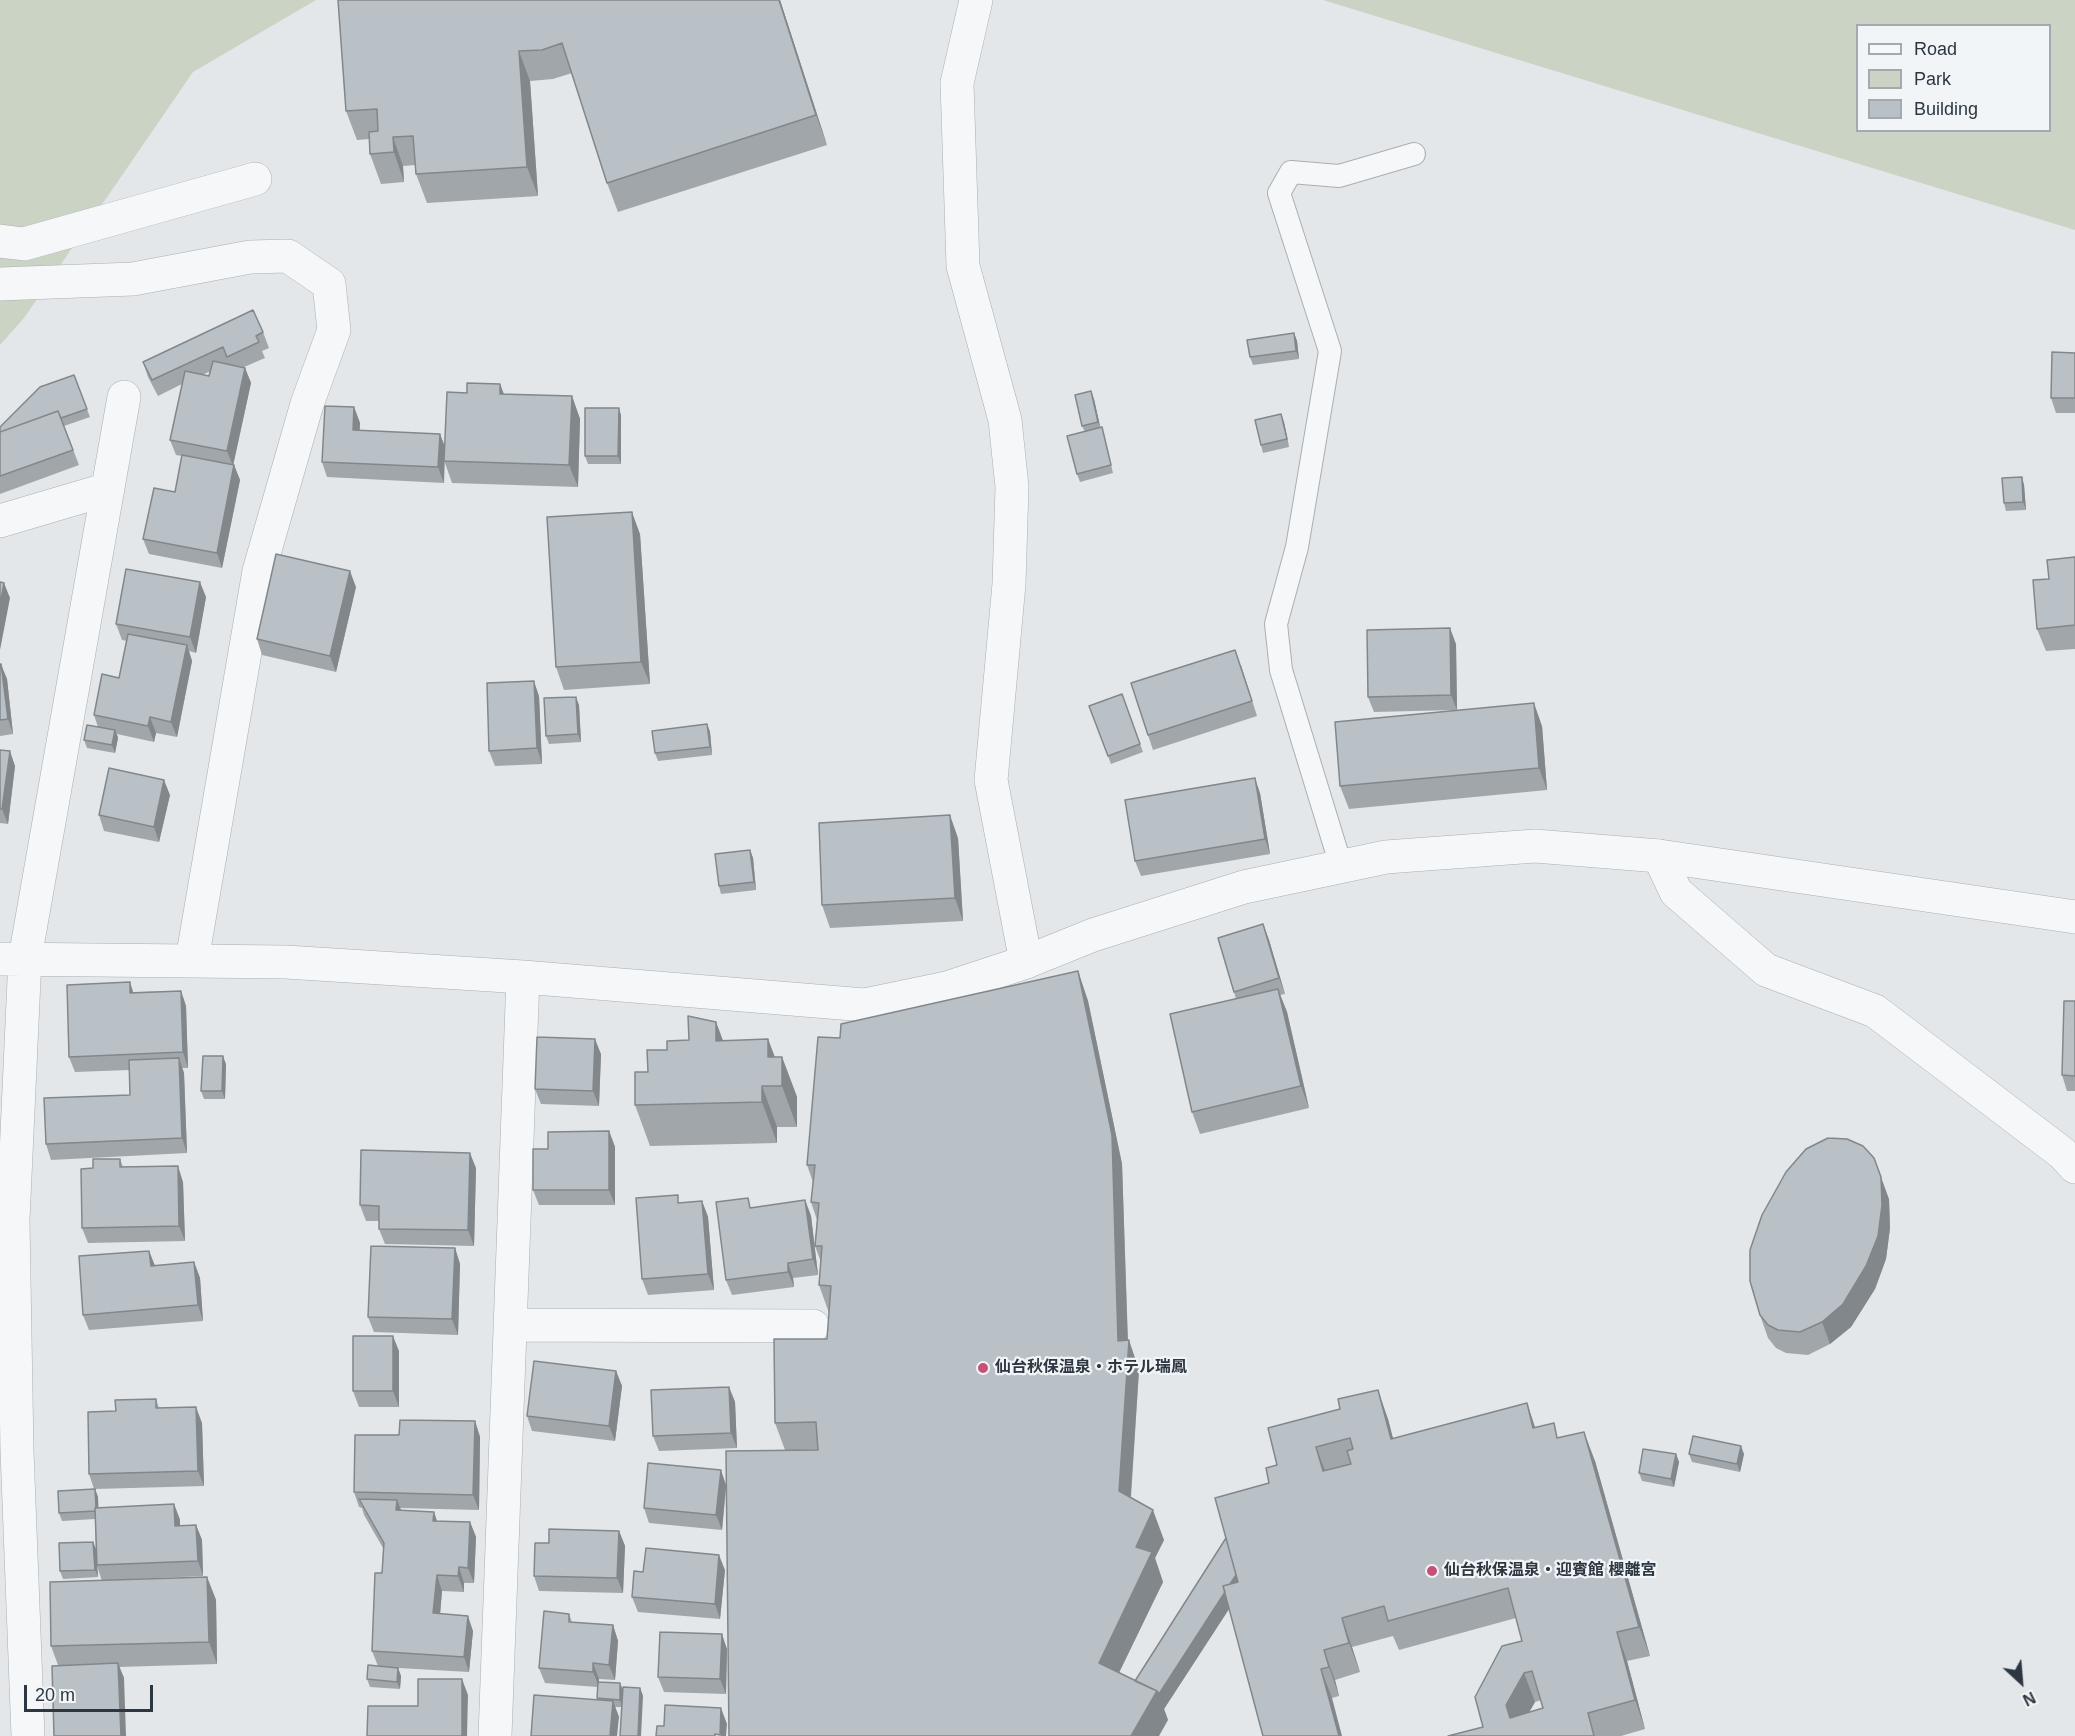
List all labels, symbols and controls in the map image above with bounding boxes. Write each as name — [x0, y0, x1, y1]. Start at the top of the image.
legend — [1856, 24, 2051, 132]
text: Road — [1914, 39, 1957, 59]
text: Park — [1914, 69, 1951, 89]
text: Building — [1914, 99, 1978, 119]
place label: 仙台秋保温泉・ホテル瑞鳳 — [995, 1358, 1187, 1378]
marker: 仙台秋保温泉・ホテル瑞鳳 — [976, 1361, 990, 1375]
place label: 仙台秋保温泉・迎賓館 櫻離宮 — [1444, 1561, 1656, 1581]
marker: 仙台秋保温泉・迎賓館 櫻離宮 — [1425, 1564, 1439, 1578]
north arrow — [1991, 1652, 2051, 1712]
scale bar — [27, 1673, 156, 1711]
text: 20 m — [35, 1685, 75, 1705]
text: N — [2020, 1688, 2038, 1709]

